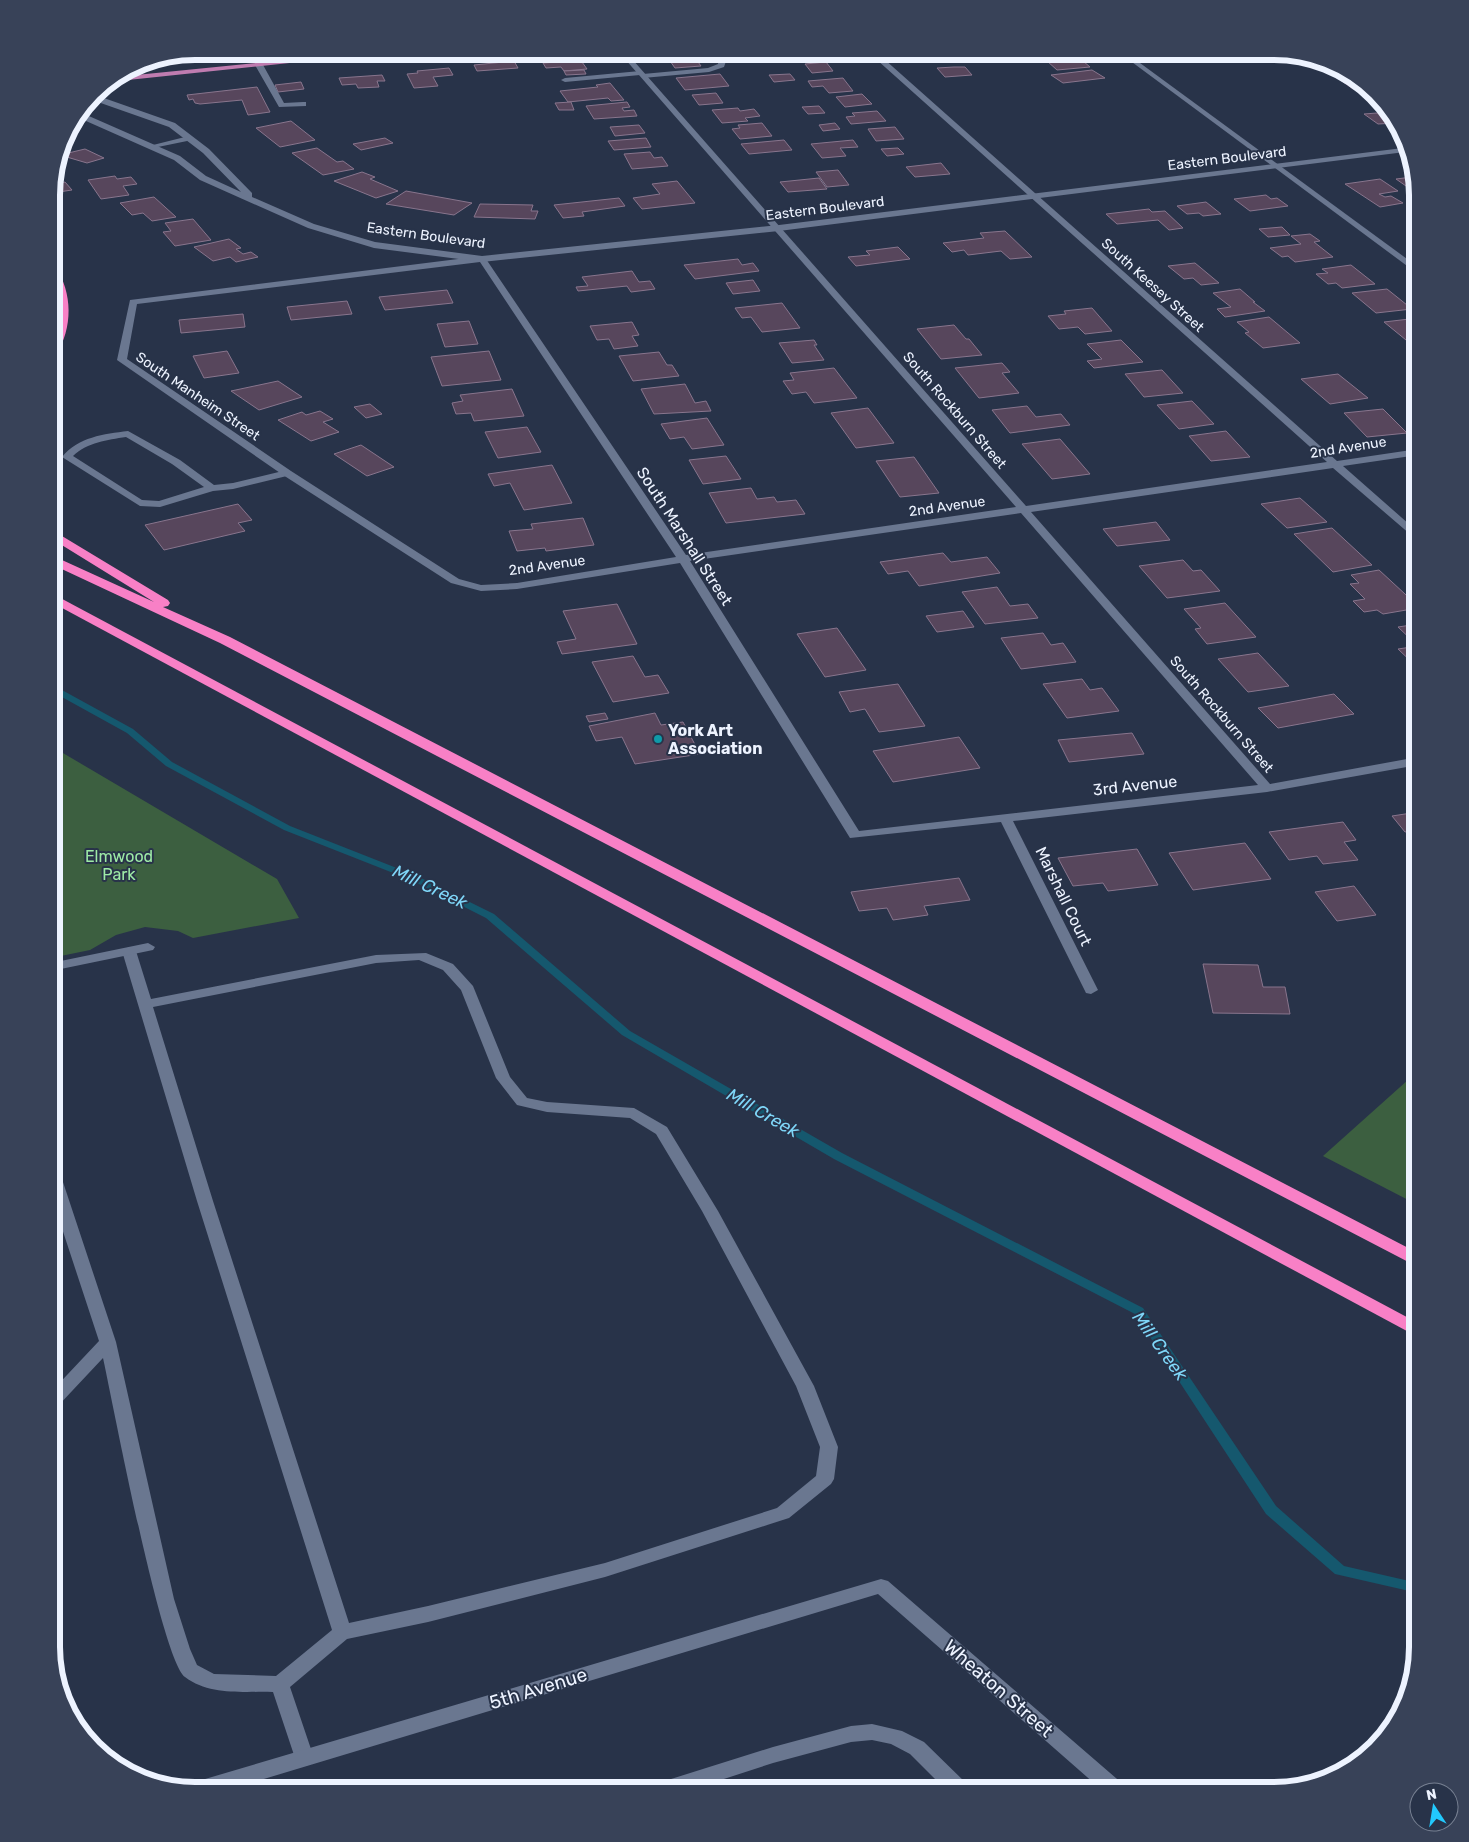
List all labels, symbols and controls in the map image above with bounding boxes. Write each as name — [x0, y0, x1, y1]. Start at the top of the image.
street label: Eastern Boulevard — [1167, 143, 1287, 174]
street label: Eastern Boulevard — [765, 193, 885, 224]
street label: Eastern Boulevard — [366, 219, 486, 252]
street label: South Keesey Street — [1098, 235, 1208, 336]
street label: South Rockburn Street — [899, 348, 1010, 473]
street label: South Manheim Street — [132, 349, 263, 445]
street label: 2nd Avenue — [1309, 433, 1388, 462]
street label: South Marshall Street — [633, 464, 736, 609]
street label: 2nd Avenue — [908, 493, 987, 520]
street label: 2nd Avenue — [508, 552, 587, 579]
street label: South Rockburn Street — [1166, 652, 1277, 777]
place label: York Art Association — [668, 721, 762, 758]
marker: York Art Association — [652, 733, 664, 745]
street label: 3rd Avenue — [1092, 772, 1178, 799]
street label: Marshall Court — [1031, 844, 1096, 949]
park label: Elmwood Park — [85, 847, 153, 884]
water label: Mill Creek — [389, 860, 472, 914]
water label: Mill Creek — [723, 1083, 804, 1143]
water label: Mill Creek — [1128, 1307, 1193, 1385]
street label: Wheaton Street — [939, 1635, 1058, 1742]
street label: 5th Avenue — [486, 1663, 590, 1714]
north arrow — [1409, 1782, 1459, 1832]
text: N — [1425, 1785, 1438, 1804]

